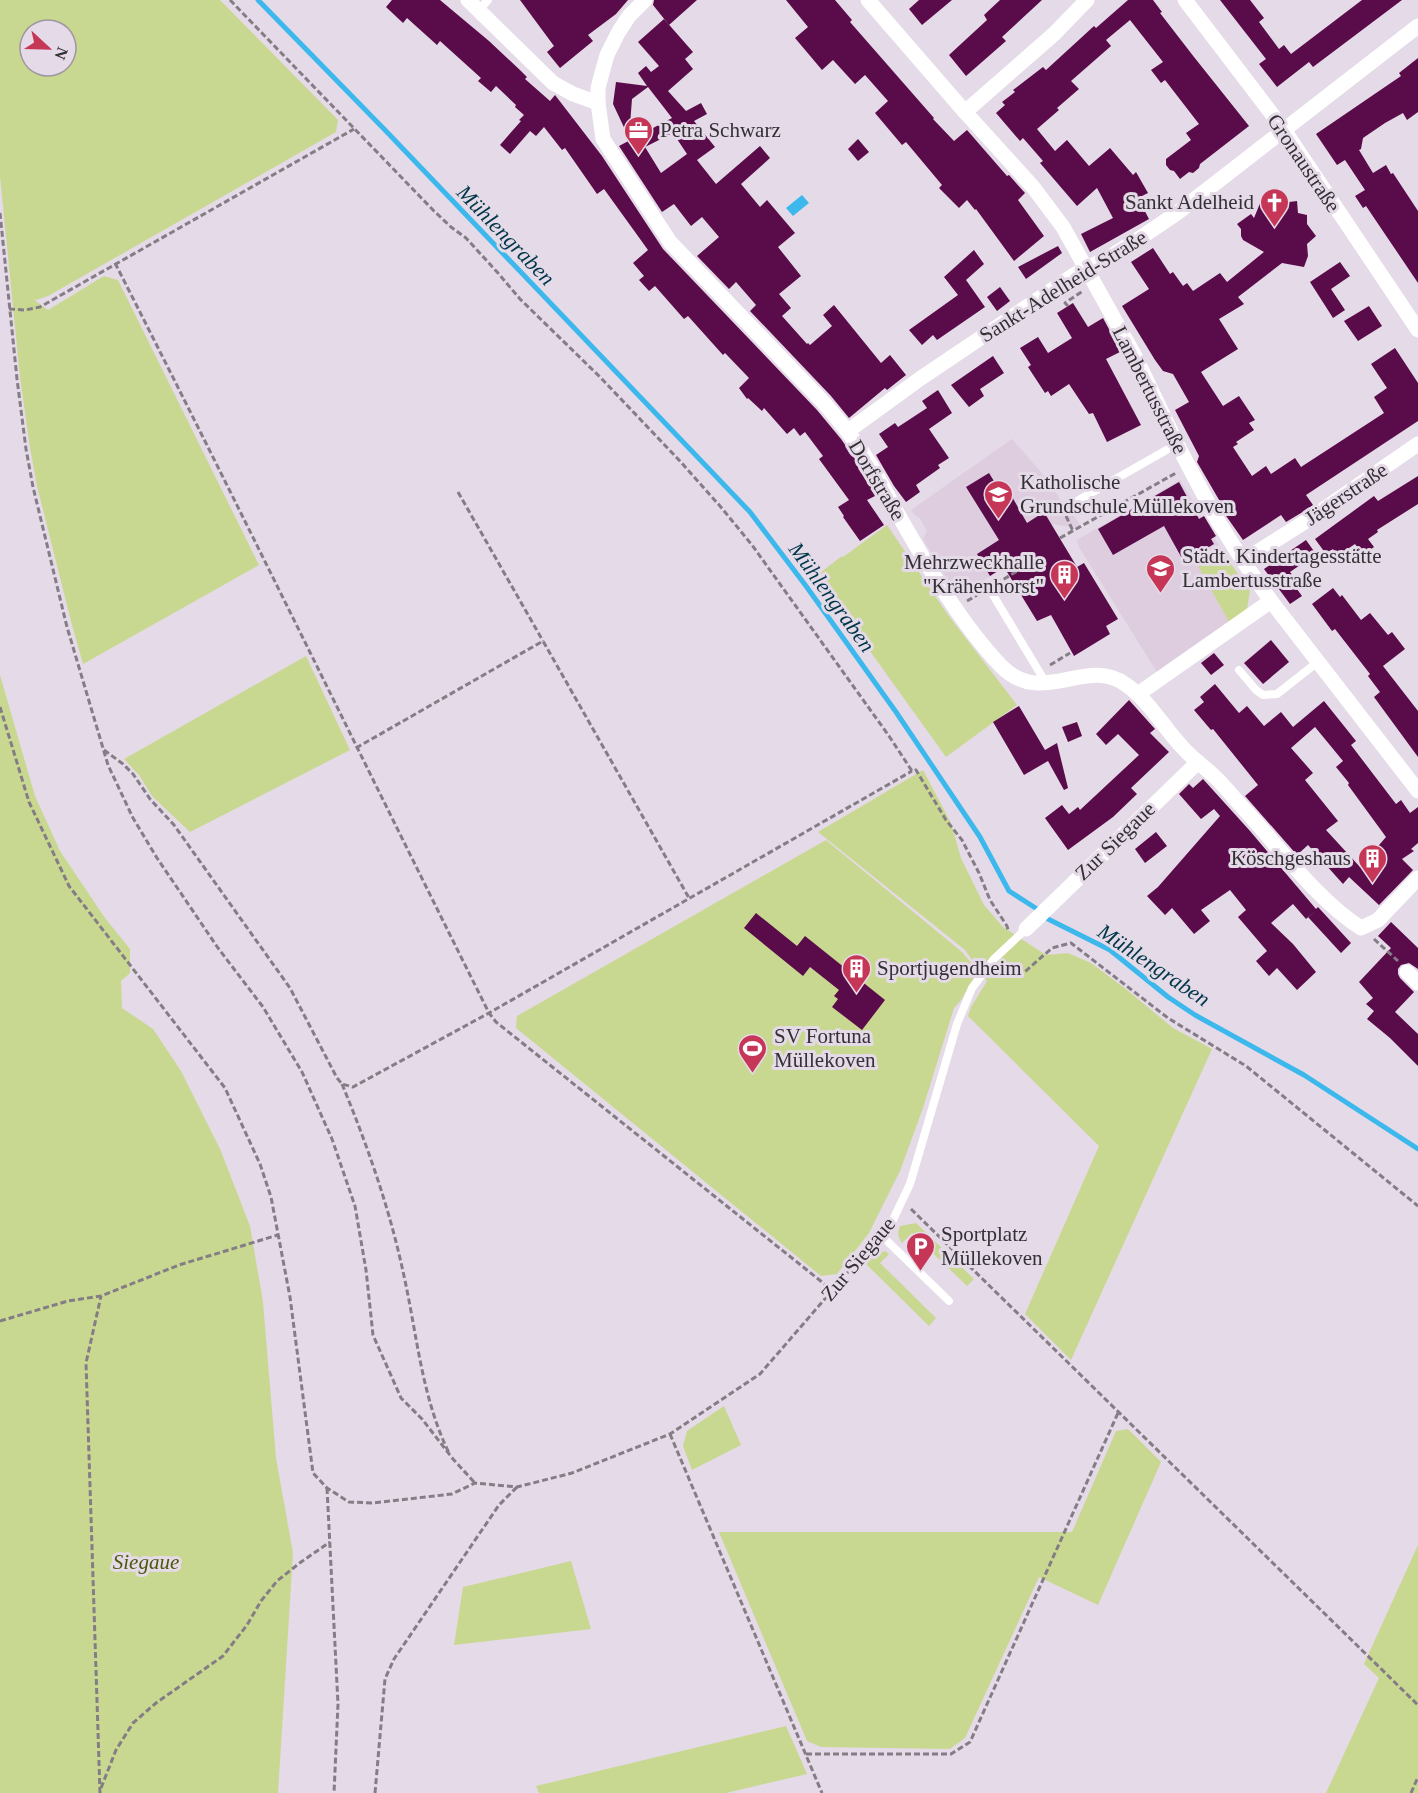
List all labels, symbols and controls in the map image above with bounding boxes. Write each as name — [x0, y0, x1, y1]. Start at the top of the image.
north arrow — [18, 18, 78, 78]
text: N — [51, 45, 71, 62]
street label: Gronaustraße — [1262, 109, 1346, 217]
office icon: Petra Schwarz — [623, 114, 655, 156]
place label: Petra Schwarz — [660, 118, 781, 142]
water label: Mühlengraben — [451, 179, 560, 290]
church icon: Sankt Adelheid — [1259, 186, 1291, 228]
place label: Sankt Adelheid — [1125, 190, 1254, 214]
street label: Sankt-Adelheid-Straße — [975, 225, 1151, 347]
street label: Lambertusstraße — [1108, 322, 1192, 458]
street label: Dorfstraße — [844, 435, 910, 525]
street label: Jägerstraße — [1300, 458, 1392, 530]
place label: Katholische Grundschule Müllekoven — [1020, 470, 1235, 518]
school or university icon: Katholische Grundschule Müllekoven — [983, 478, 1015, 520]
water label: Mühlengraben — [783, 536, 880, 657]
place label: Städt. Kindertagesstätte Lambertusstraße — [1182, 544, 1381, 592]
place label: Mehrzweckhalle "Krähenhorst" — [904, 550, 1044, 598]
school or university icon: Städt. Kindertagesstätte Lambertusstraße — [1145, 552, 1177, 594]
building icon: Mehrzweckhalle "Krähenhorst" — [1049, 558, 1081, 600]
street label: Zur Siegaue — [1070, 797, 1160, 885]
building icon: Köschgeshaus — [1356, 842, 1388, 884]
place label: Köschgeshaus — [1231, 846, 1351, 870]
water label: Mühlengraben — [1092, 918, 1215, 1012]
building icon: Sportjugendheim — [840, 952, 872, 994]
place label: Sportjugendheim — [877, 956, 1022, 980]
place label: SV Fortuna Müllekoven — [774, 1024, 876, 1072]
sports icon: SV Fortuna Müllekoven — [737, 1032, 769, 1074]
street label: Zur Siegaue — [816, 1212, 900, 1306]
place label: Sportplatz Müllekoven — [941, 1222, 1043, 1270]
parking icon: Sportplatz Müllekoven — [904, 1230, 936, 1272]
park label: Siegaue — [113, 1550, 179, 1574]

